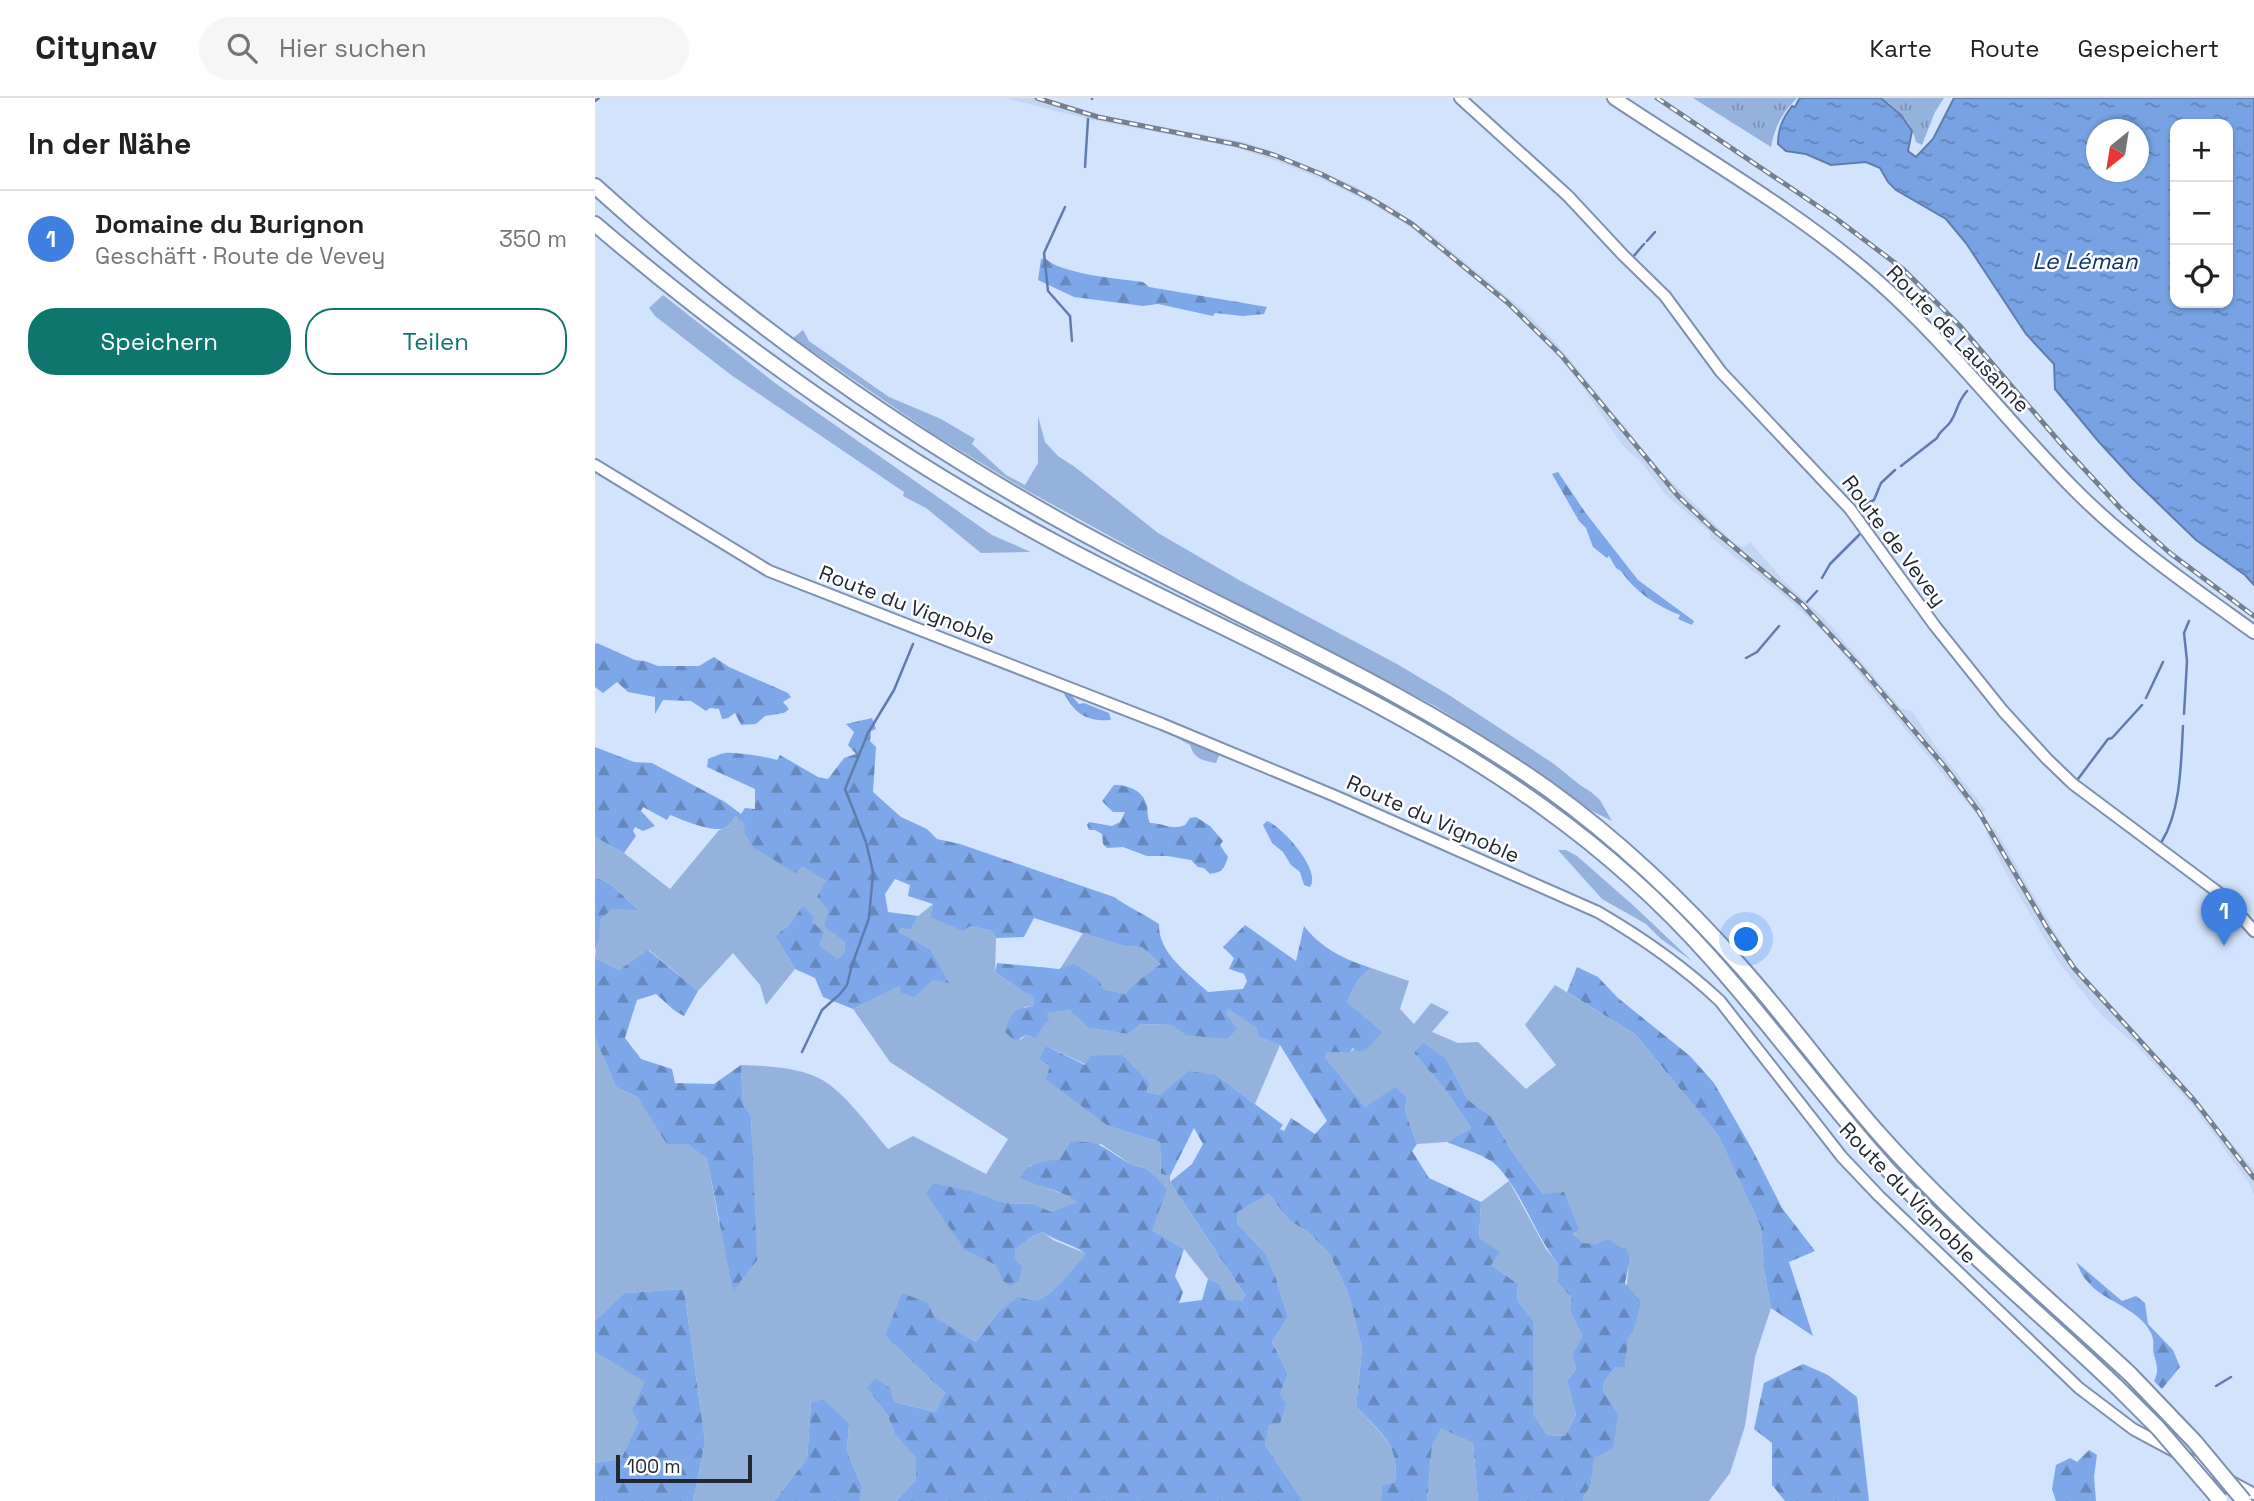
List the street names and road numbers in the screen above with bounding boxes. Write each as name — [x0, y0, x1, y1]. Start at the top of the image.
street label: Route de Lausanne — [1881, 259, 2036, 418]
street label: Route de Vevey — [1836, 470, 1953, 612]
street label: Route du Vignoble — [815, 559, 999, 651]
street label: Route du Vignoble — [1343, 768, 1524, 869]
street label: Route du Vignoble — [1834, 1116, 1983, 1269]

